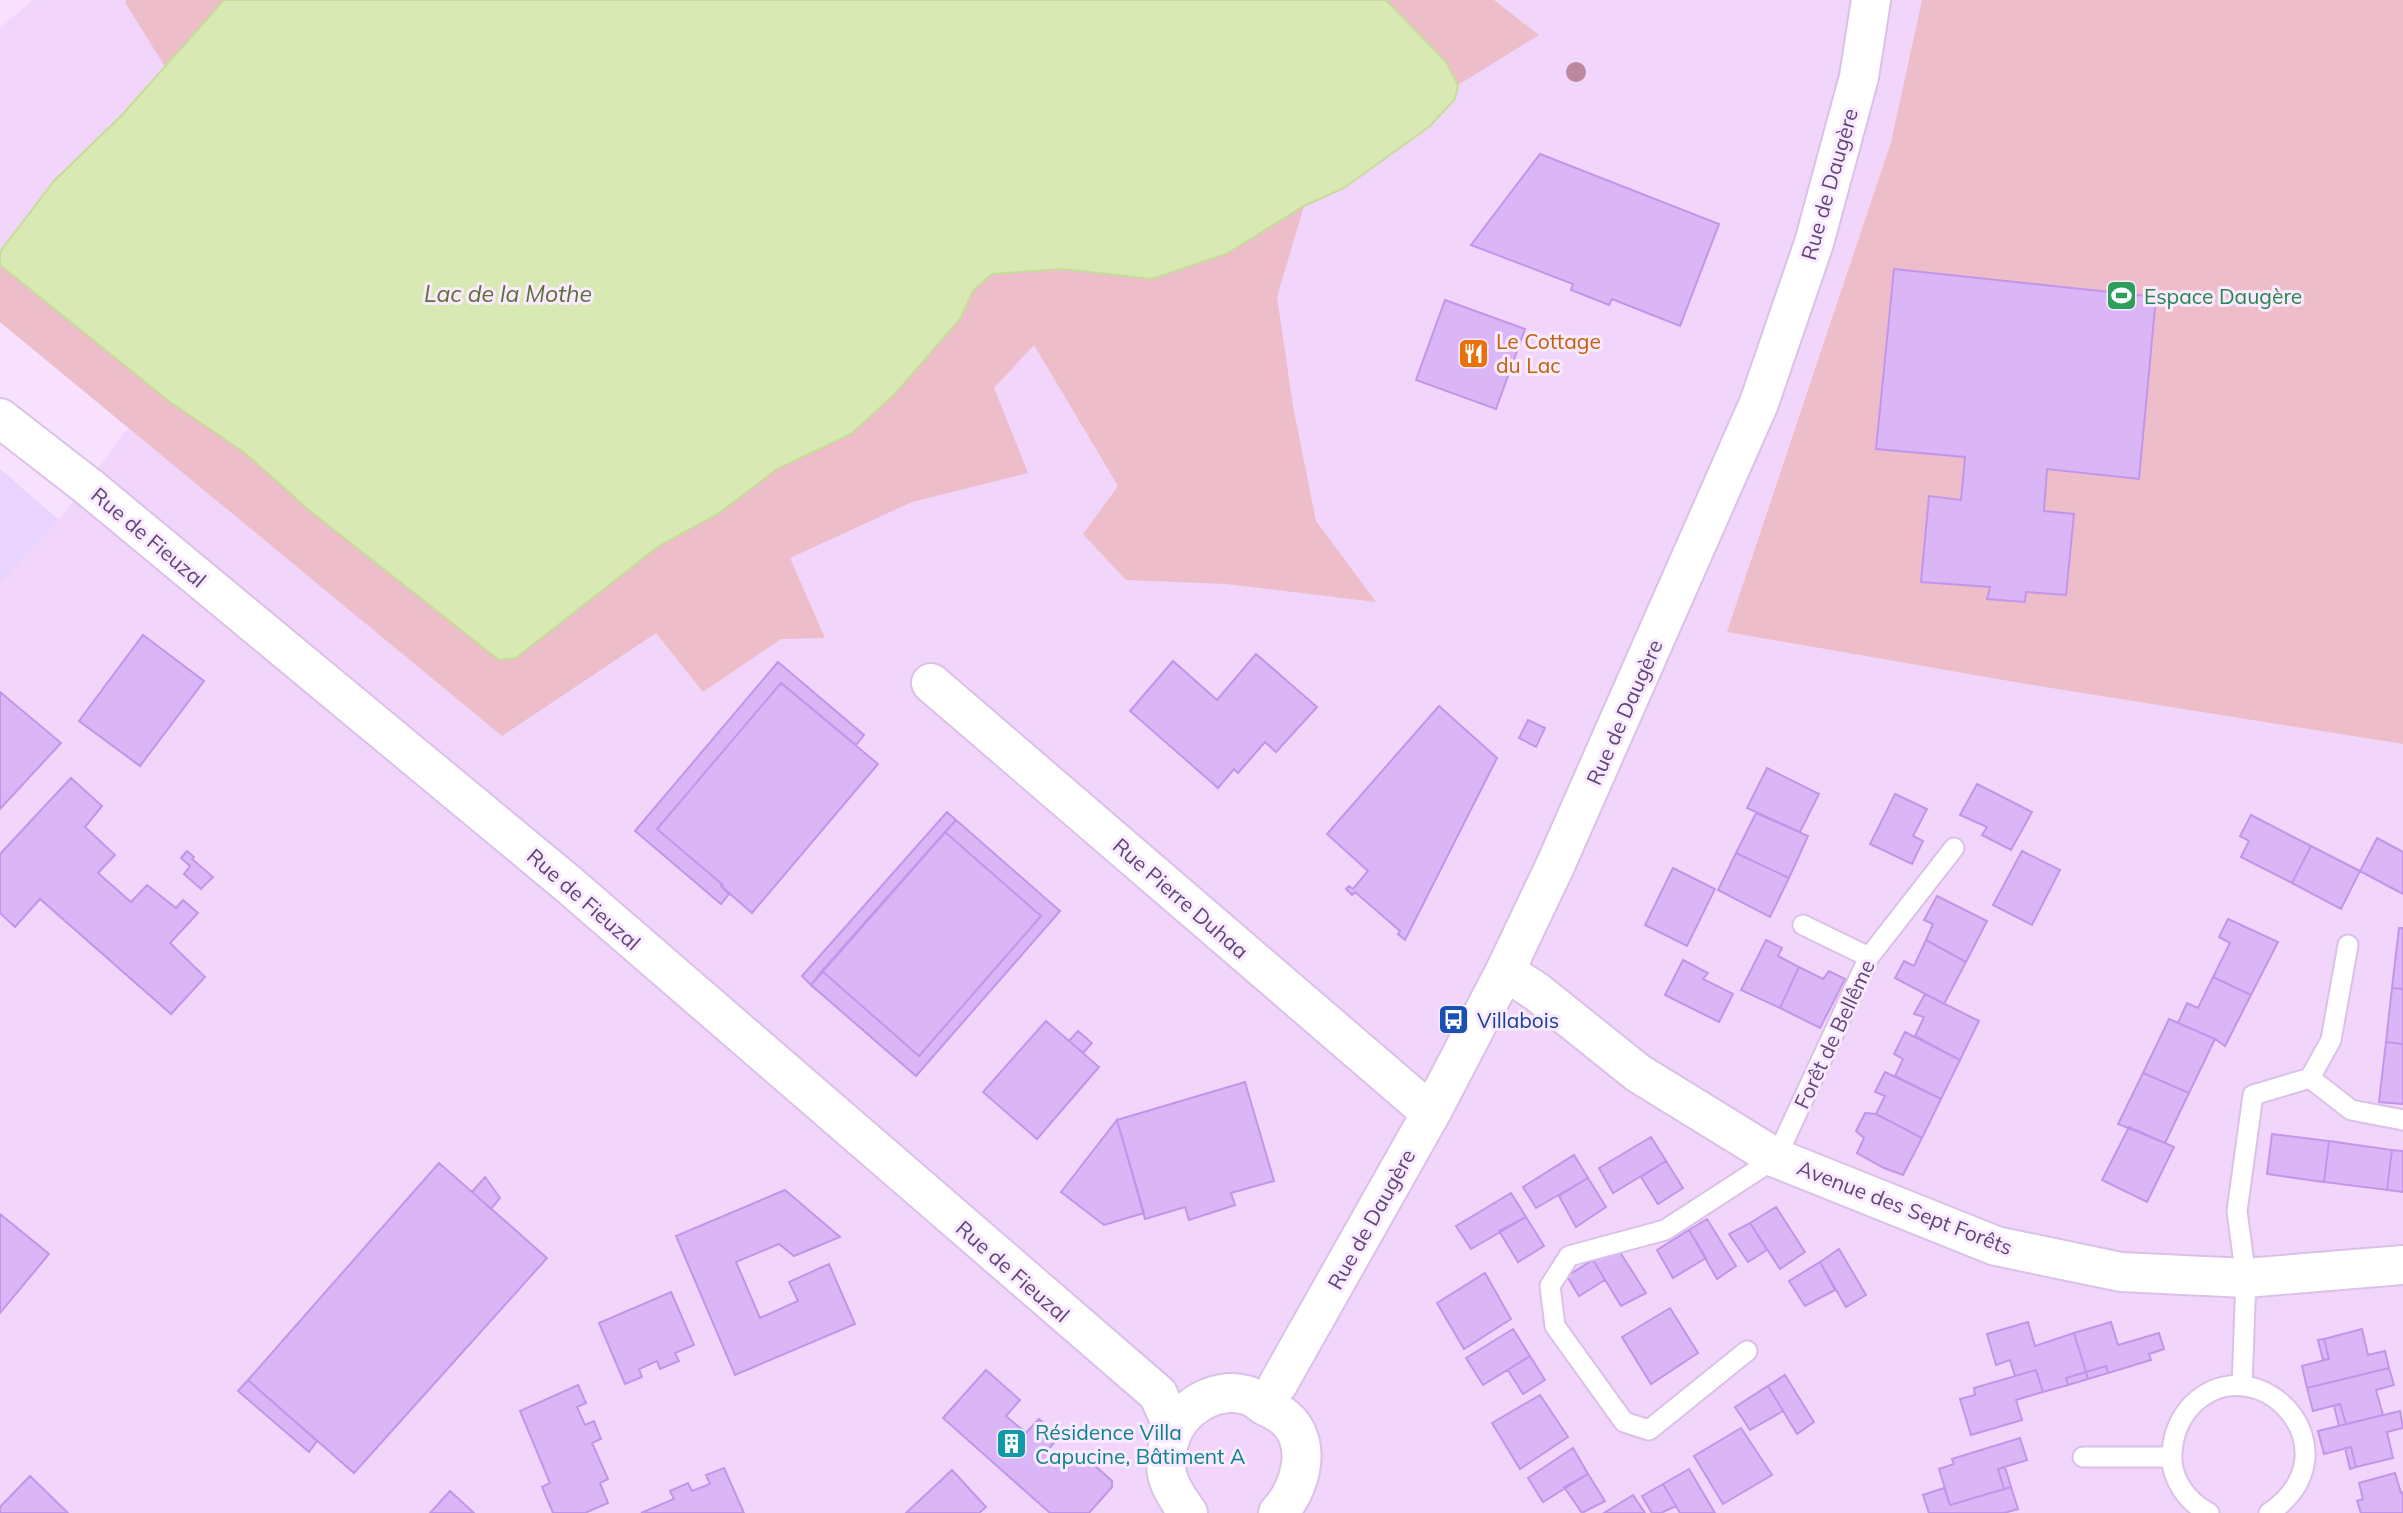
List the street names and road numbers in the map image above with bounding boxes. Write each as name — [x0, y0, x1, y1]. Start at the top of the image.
street label: Rue de Daugère — [1795, 105, 1863, 263]
street label: Rue de Fieuzal — [86, 481, 212, 593]
street label: Rue de Daugère — [1580, 635, 1668, 789]
street label: Rue Pierre Duhaa — [1108, 832, 1254, 964]
street label: Rue de Fieuzal — [522, 843, 646, 955]
street label: Forêt de Bellême — [1788, 955, 1880, 1113]
street label: Rue de Daugère — [1322, 1144, 1420, 1294]
street label: Avenue des Sept Forêts — [1794, 1154, 2016, 1260]
street label: Rue de Fieuzal — [951, 1215, 1075, 1327]

